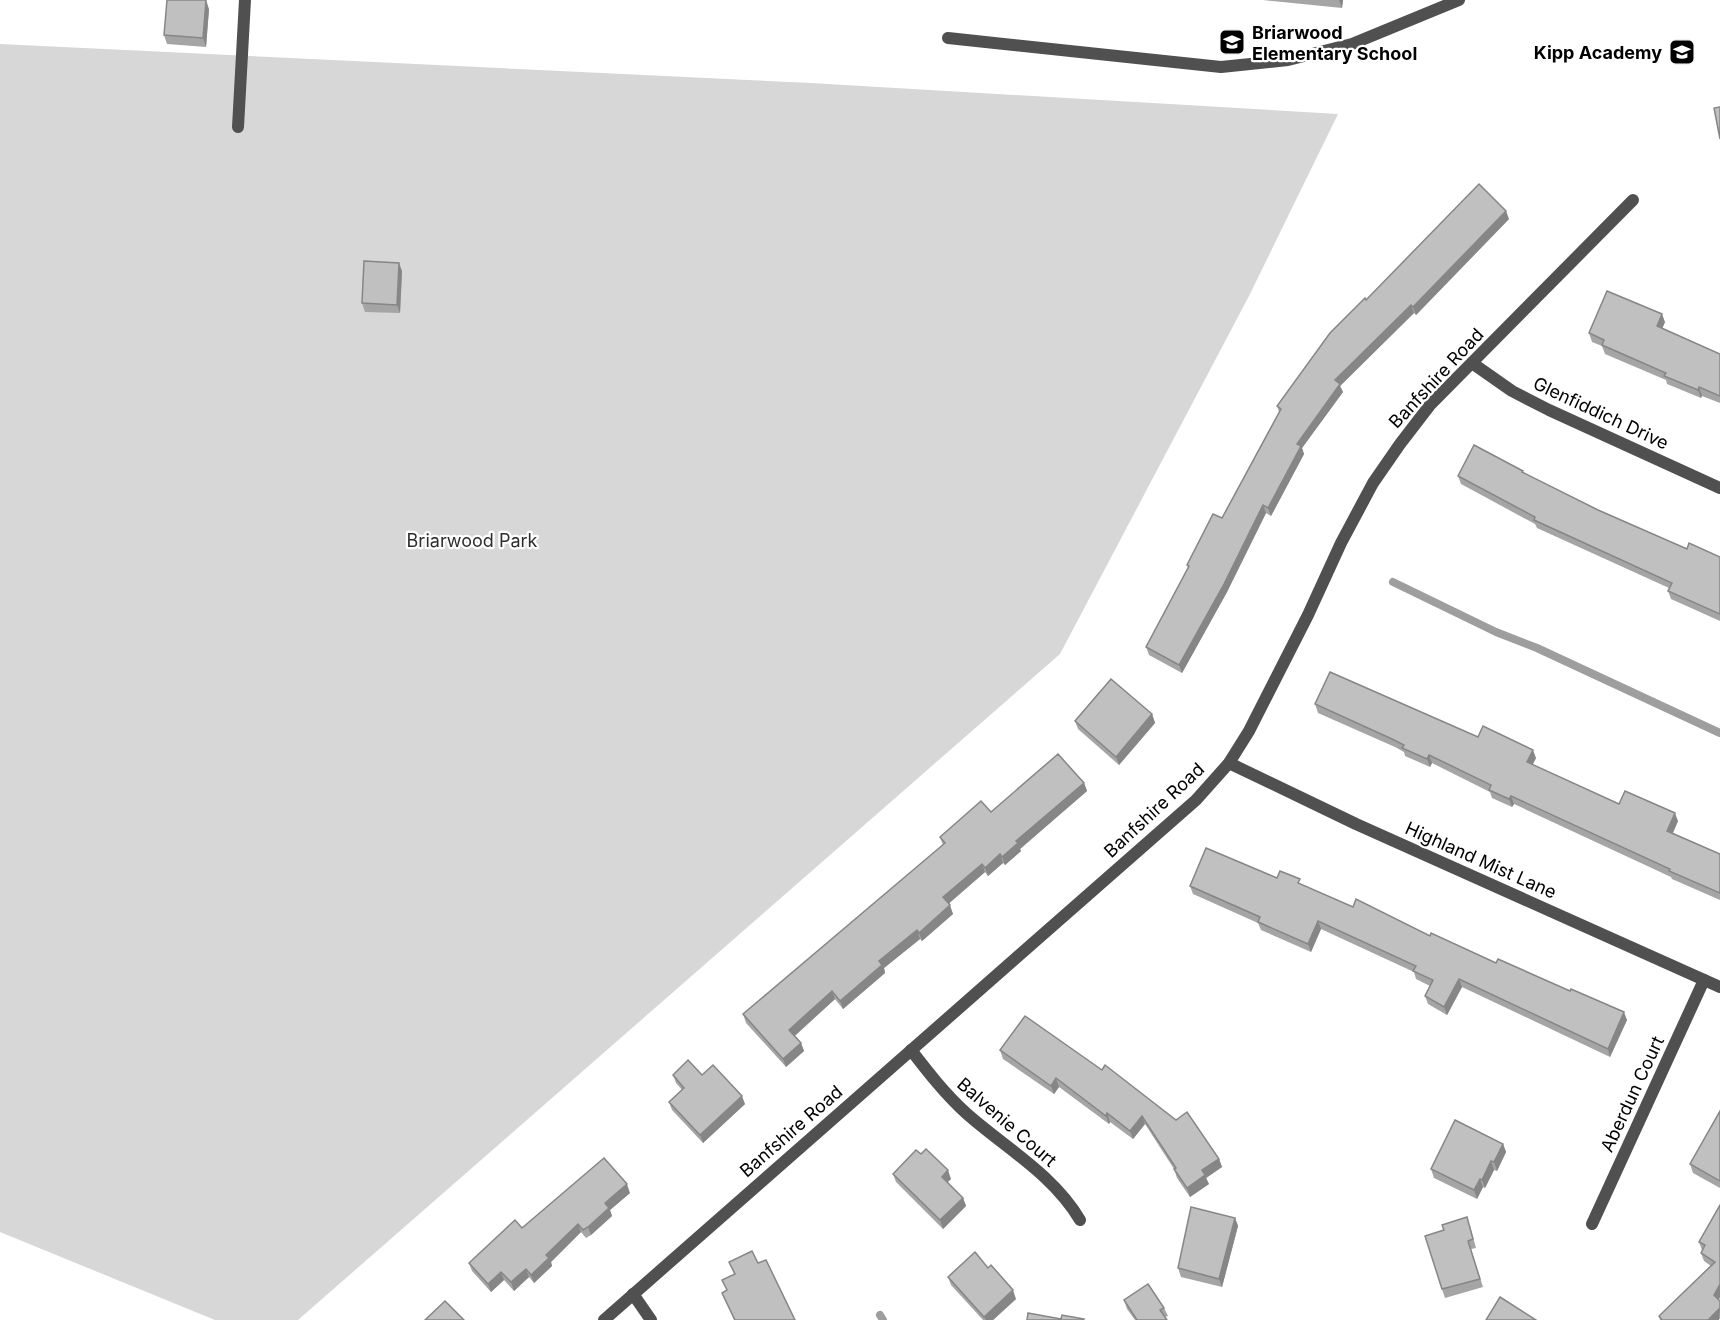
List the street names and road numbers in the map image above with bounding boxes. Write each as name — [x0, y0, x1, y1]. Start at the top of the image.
street label: Banfshire Road — [1384, 324, 1488, 432]
street label: Glenfiddich Drive — [1530, 372, 1672, 454]
street label: Banfshire Road — [1100, 758, 1208, 862]
street label: Highland Mist Lane — [1402, 817, 1560, 903]
street label: Aberdun Court — [1596, 1033, 1668, 1155]
street label: Balvenie Court — [953, 1073, 1061, 1171]
street label: Banfshire Road — [736, 1081, 846, 1181]

